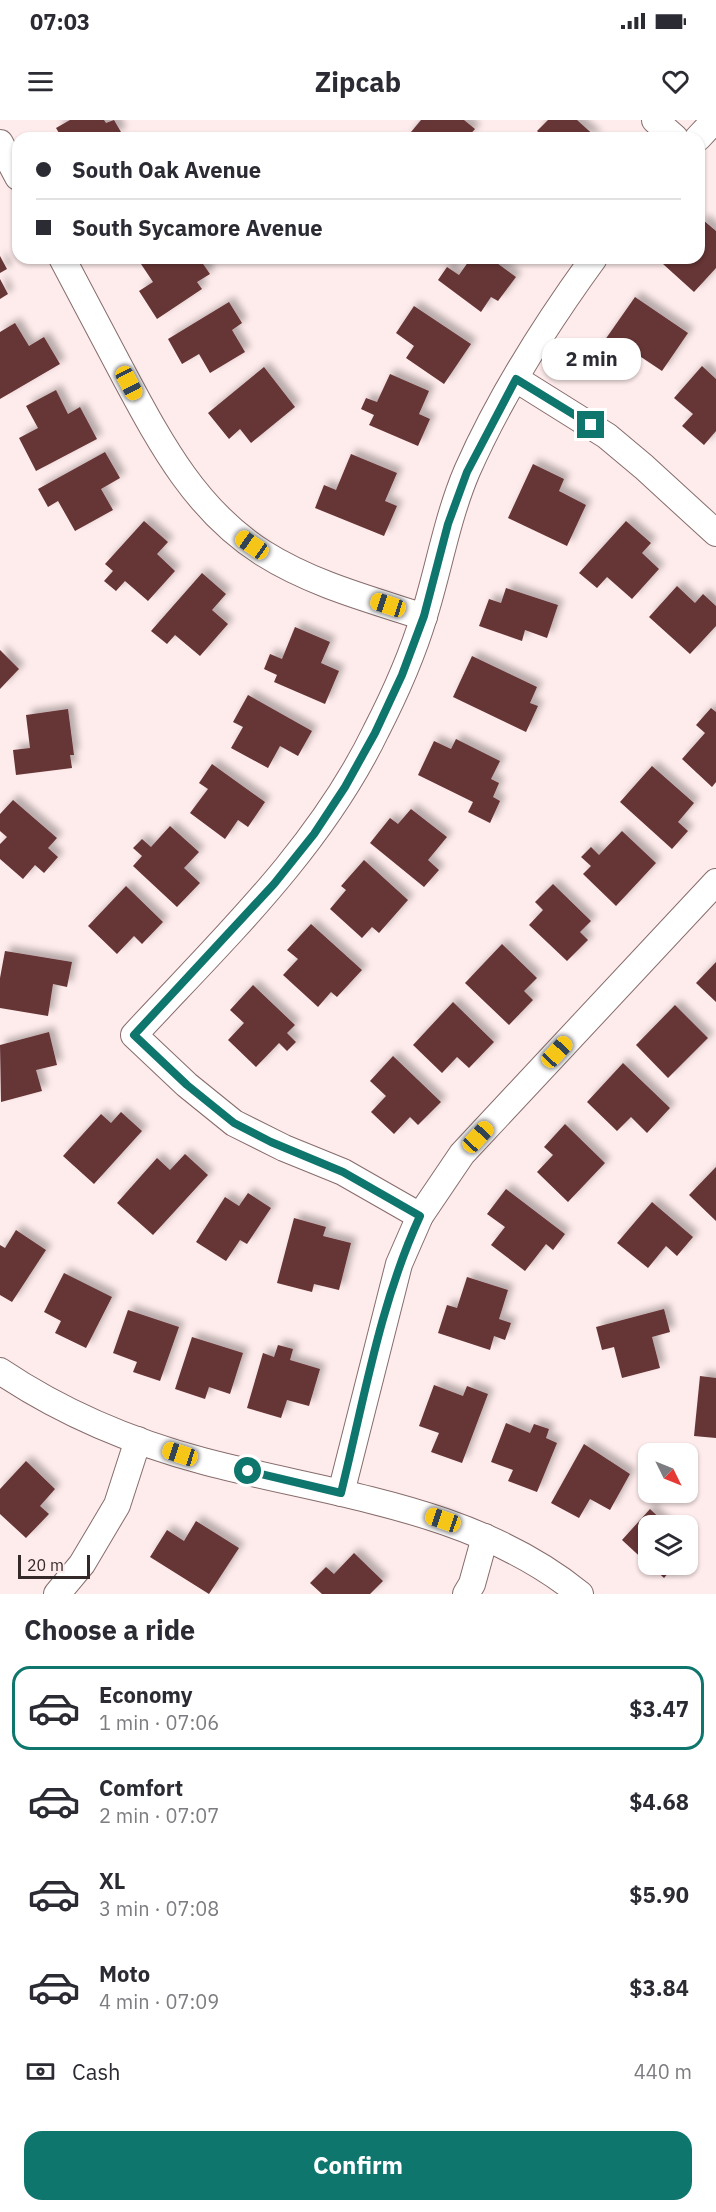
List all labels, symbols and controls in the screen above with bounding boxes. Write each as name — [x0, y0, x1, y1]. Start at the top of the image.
text: 07:03 — [30, 7, 90, 36]
text: Zipcab — [315, 64, 401, 99]
icon: menu — [24, 65, 57, 98]
icon: heart — [659, 65, 692, 98]
text: South Oak Avenue — [72, 155, 261, 184]
text: South Sycamore Avenue — [72, 213, 323, 242]
callout: 2 min — [542, 338, 640, 380]
text: 2 min — [565, 345, 618, 372]
car — [113, 363, 145, 403]
route end — [577, 411, 604, 438]
car — [232, 527, 272, 563]
car — [368, 591, 408, 619]
car — [538, 1033, 576, 1071]
car — [459, 1118, 497, 1156]
car — [160, 1440, 200, 1468]
north arrow — [638, 1443, 698, 1503]
map controls — [638, 1443, 698, 1575]
route start — [234, 1457, 261, 1484]
car — [423, 1506, 463, 1534]
button: layers — [638, 1515, 698, 1575]
scale bar — [18, 1552, 90, 1580]
text: 20 m — [27, 1555, 64, 1575]
text: Choose a ride — [24, 1612, 195, 1647]
text: Economy — [99, 1680, 193, 1709]
icon: car — [27, 1681, 81, 1735]
text: $3.47 — [629, 1694, 689, 1723]
text: 1 min · 07:06 — [99, 1709, 219, 1736]
text: Comfort — [99, 1773, 183, 1802]
icon: car — [27, 1774, 81, 1828]
text: $4.68 — [629, 1787, 689, 1816]
text: 2 min · 07:07 — [99, 1802, 219, 1829]
text: XL — [99, 1866, 125, 1895]
icon: car — [27, 1867, 81, 1921]
text: $5.90 — [629, 1880, 689, 1909]
text: 3 min · 07:08 — [99, 1895, 219, 1922]
text: Moto — [99, 1959, 150, 1988]
icon: car — [27, 1960, 81, 2014]
text: $3.84 — [629, 1973, 689, 2002]
text: 4 min · 07:09 — [99, 1988, 219, 2015]
icon: cash — [24, 2055, 57, 2088]
text: Cash — [72, 2057, 121, 2086]
text: 440 m — [634, 2058, 692, 2085]
button: Confirm — [24, 2131, 692, 2200]

